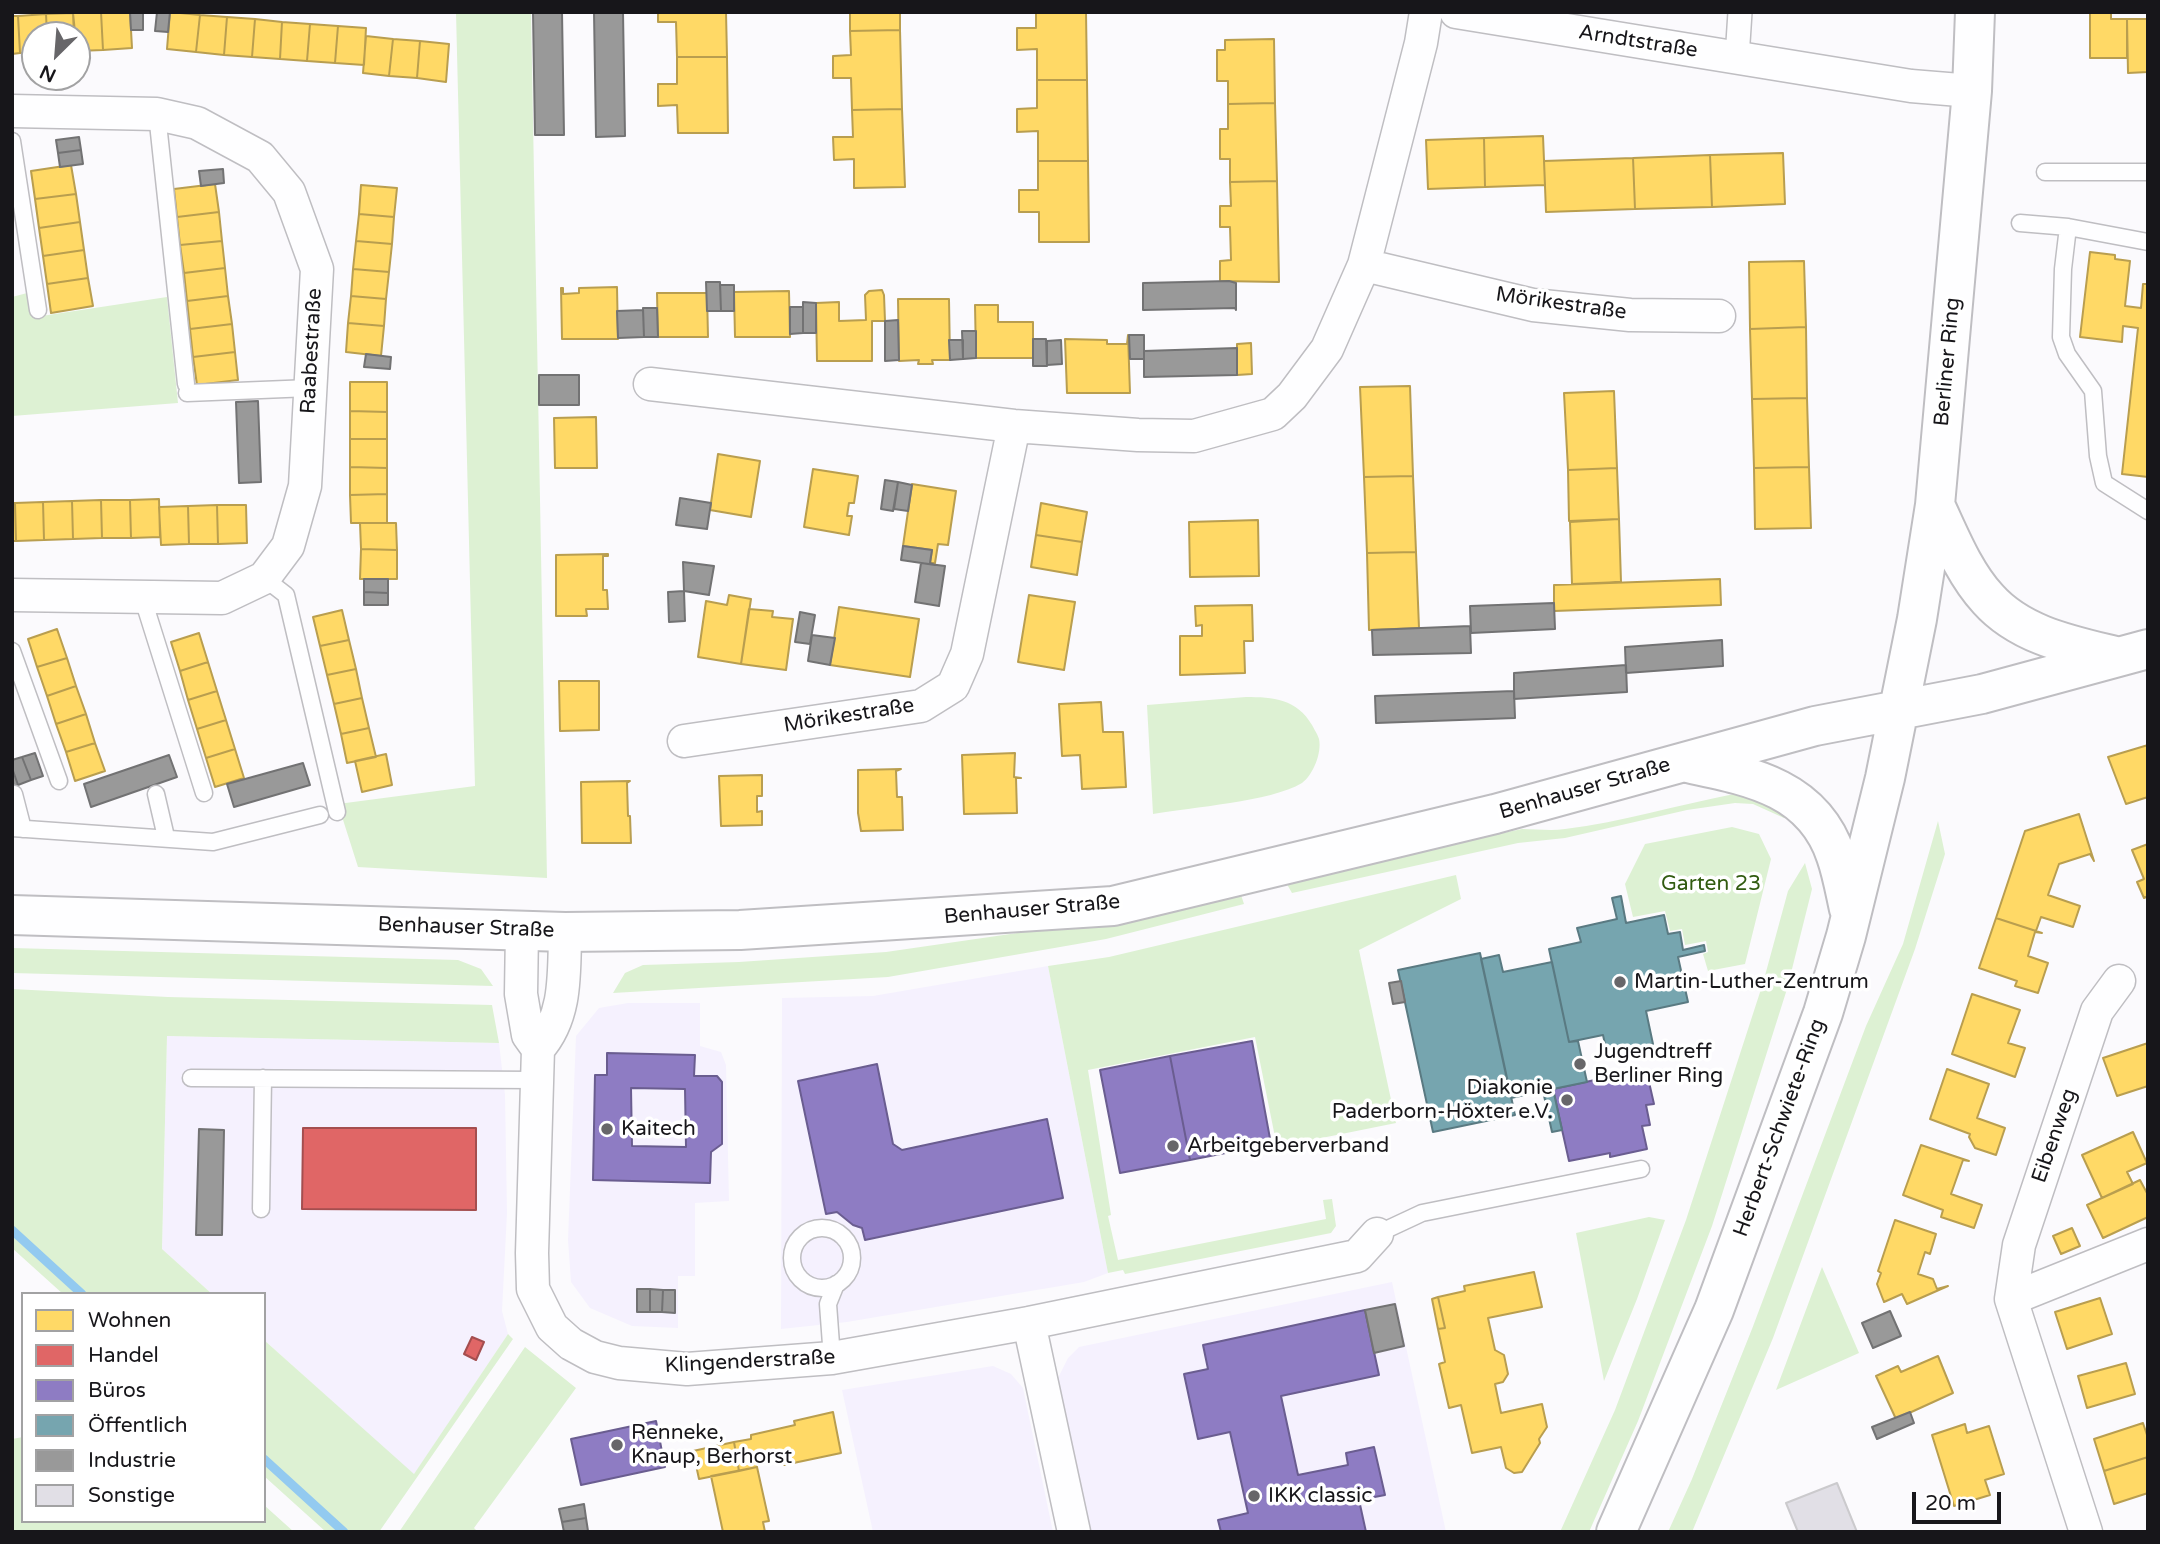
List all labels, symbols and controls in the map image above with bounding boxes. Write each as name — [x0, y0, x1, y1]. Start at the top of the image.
street label: Arndtstraße — [1577, 20, 1699, 64]
north arrow — [21, 21, 91, 91]
text: N — [36, 60, 60, 86]
street label: Mörikestraße — [1494, 282, 1628, 326]
street label: Raabestraße — [296, 287, 328, 415]
street label: Berliner Ring — [1930, 297, 1966, 427]
street label: Mörikestraße — [782, 693, 916, 739]
street label: Benhauser Straße — [1497, 753, 1673, 825]
park label: Garten 23 — [1661, 871, 1761, 897]
street label: Benhauser Straße — [943, 890, 1121, 930]
street label: Benhauser Straße — [377, 912, 555, 944]
place label: Martin-Luther-Zentrum — [1634, 969, 1869, 995]
marker: Martin-Luther-Zentrum — [1612, 974, 1628, 990]
street label: Herbert-Schwiete-Ring — [1729, 1016, 1831, 1240]
place label: Jugendtreff Berliner Ring — [1594, 1039, 1723, 1089]
marker: Jugendtreff Berliner Ring — [1572, 1056, 1588, 1072]
place label: Diakonie Paderborn-Höxter e.V. — [1332, 1075, 1553, 1125]
street label: Eibenweg — [2027, 1086, 2083, 1186]
marker: Diakonie Paderborn-Höxter e.V. — [1559, 1092, 1575, 1108]
place label: Kaitech — [621, 1116, 696, 1142]
marker: Kaitech — [599, 1121, 615, 1137]
place label: Arbeitgeberverband — [1187, 1133, 1389, 1159]
marker: Arbeitgeberverband — [1165, 1138, 1181, 1154]
legend — [21, 1292, 266, 1523]
text: Wohnen — [88, 1308, 171, 1333]
text: Handel — [88, 1343, 159, 1368]
street label: Klingenderstraße — [664, 1345, 836, 1379]
text: Büros — [88, 1378, 146, 1403]
text: Öffentlich — [88, 1413, 188, 1438]
place label: Renneke, Knaup, Berhorst — [631, 1420, 792, 1470]
marker: Renneke, Knaup, Berhorst — [609, 1437, 625, 1453]
text: Industrie — [88, 1448, 176, 1473]
scale bar — [1915, 1478, 2004, 1522]
text: Sonstige — [88, 1483, 175, 1508]
place label: IKK classic — [1268, 1483, 1372, 1509]
marker: IKK classic — [1246, 1488, 1262, 1504]
text: 20 m — [1925, 1491, 1976, 1516]

